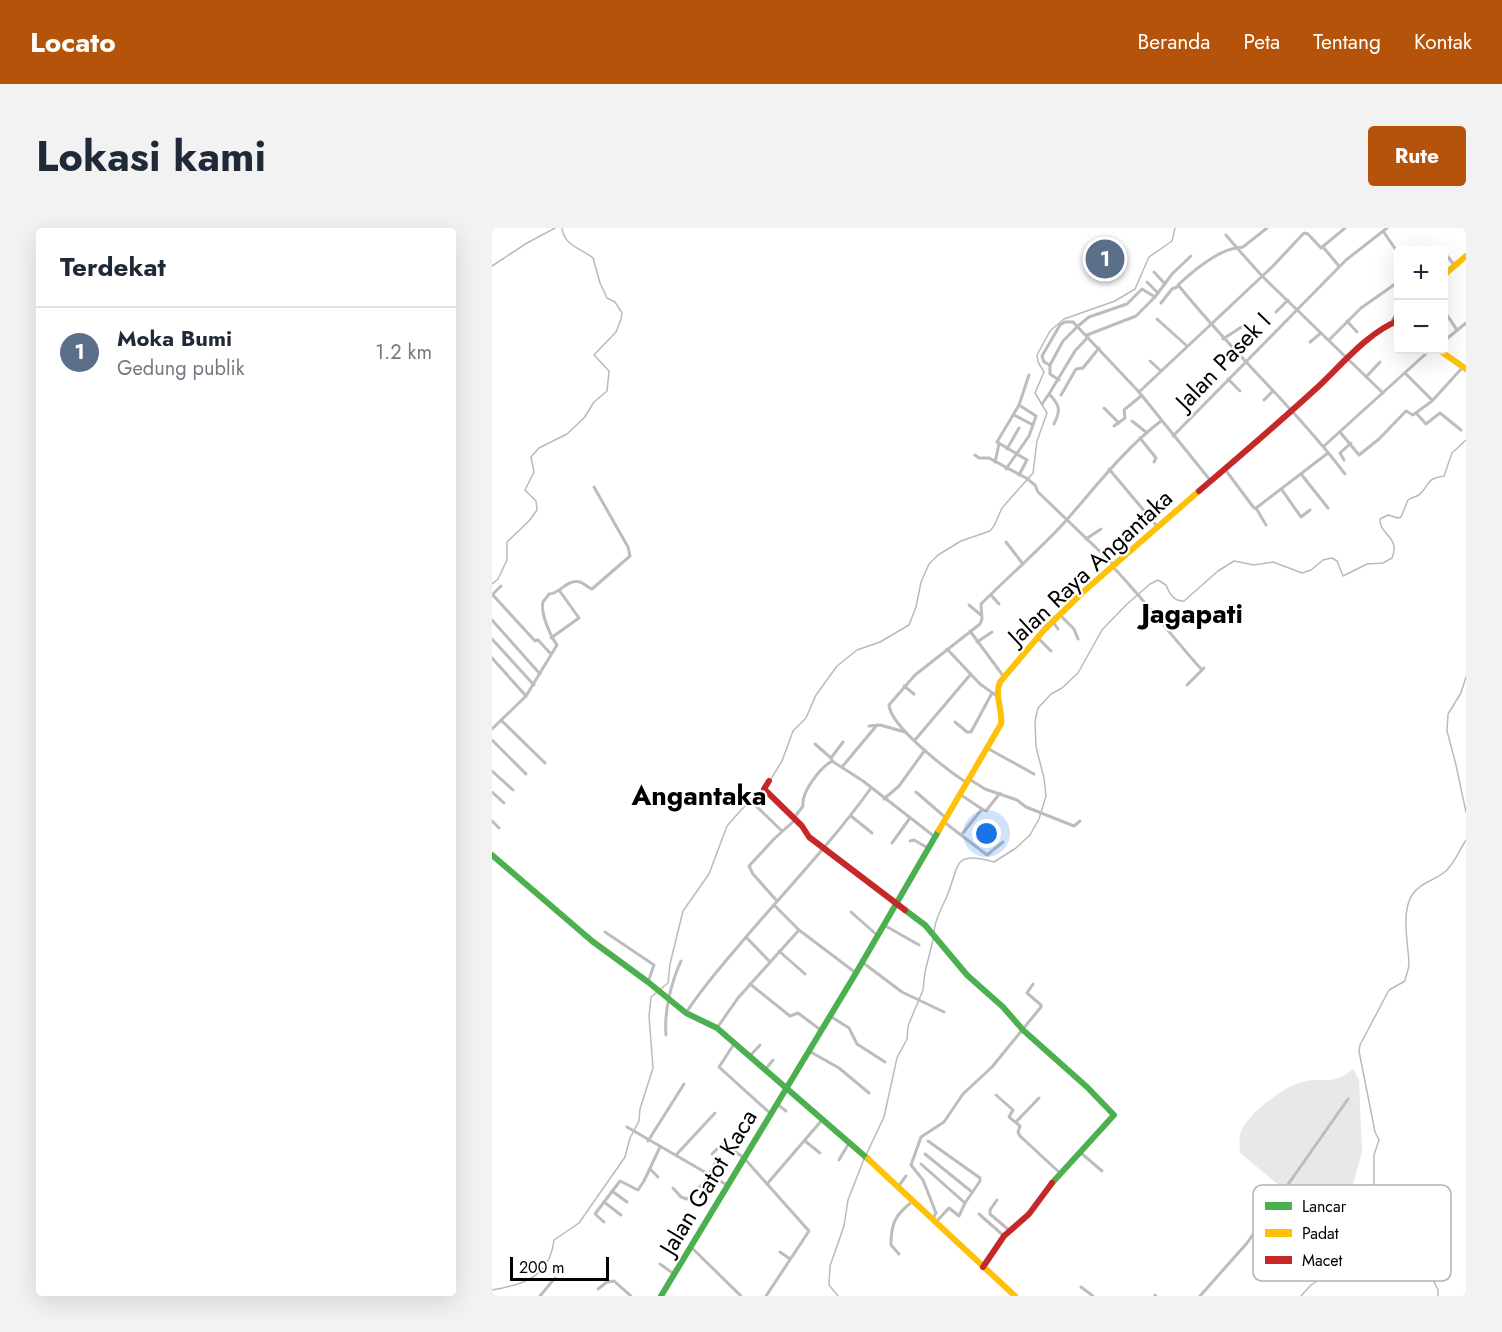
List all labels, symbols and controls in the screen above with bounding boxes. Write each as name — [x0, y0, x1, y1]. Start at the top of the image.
text: Locato — [30, 22, 116, 63]
text: Beranda — [1137, 27, 1210, 57]
text: Peta — [1243, 27, 1280, 57]
text: Tentang — [1313, 27, 1381, 57]
text: Kontak — [1414, 27, 1472, 57]
text: Lokasi kami — [36, 126, 266, 187]
button: Rute — [1368, 126, 1466, 186]
pin: 1 — [1086, 237, 1124, 282]
map controls — [1394, 246, 1448, 354]
button: + — [1394, 246, 1448, 300]
text: Terdekat — [60, 248, 166, 286]
button: − — [1394, 300, 1448, 354]
street label: Jalan Pasek I — [1165, 304, 1279, 420]
text: Moka Bumi — [117, 322, 232, 354]
text: 1 — [74, 338, 85, 367]
text: 1.2 km — [375, 338, 432, 367]
text: Gedung publik — [117, 354, 245, 383]
street label: Jalan Raya Angantaka — [998, 481, 1180, 655]
district label: Jagapati — [1136, 594, 1243, 633]
district label: Angantaka — [630, 776, 767, 815]
your location — [972, 819, 1001, 848]
street label: Jalan Gatot Kaca — [649, 1103, 765, 1264]
legend — [1253, 1185, 1451, 1281]
text: Lancar — [1302, 1195, 1347, 1218]
text: Padat — [1302, 1222, 1339, 1245]
text: Macet — [1302, 1249, 1343, 1272]
scale bar — [510, 1254, 609, 1282]
text: 200 m — [519, 1256, 565, 1279]

